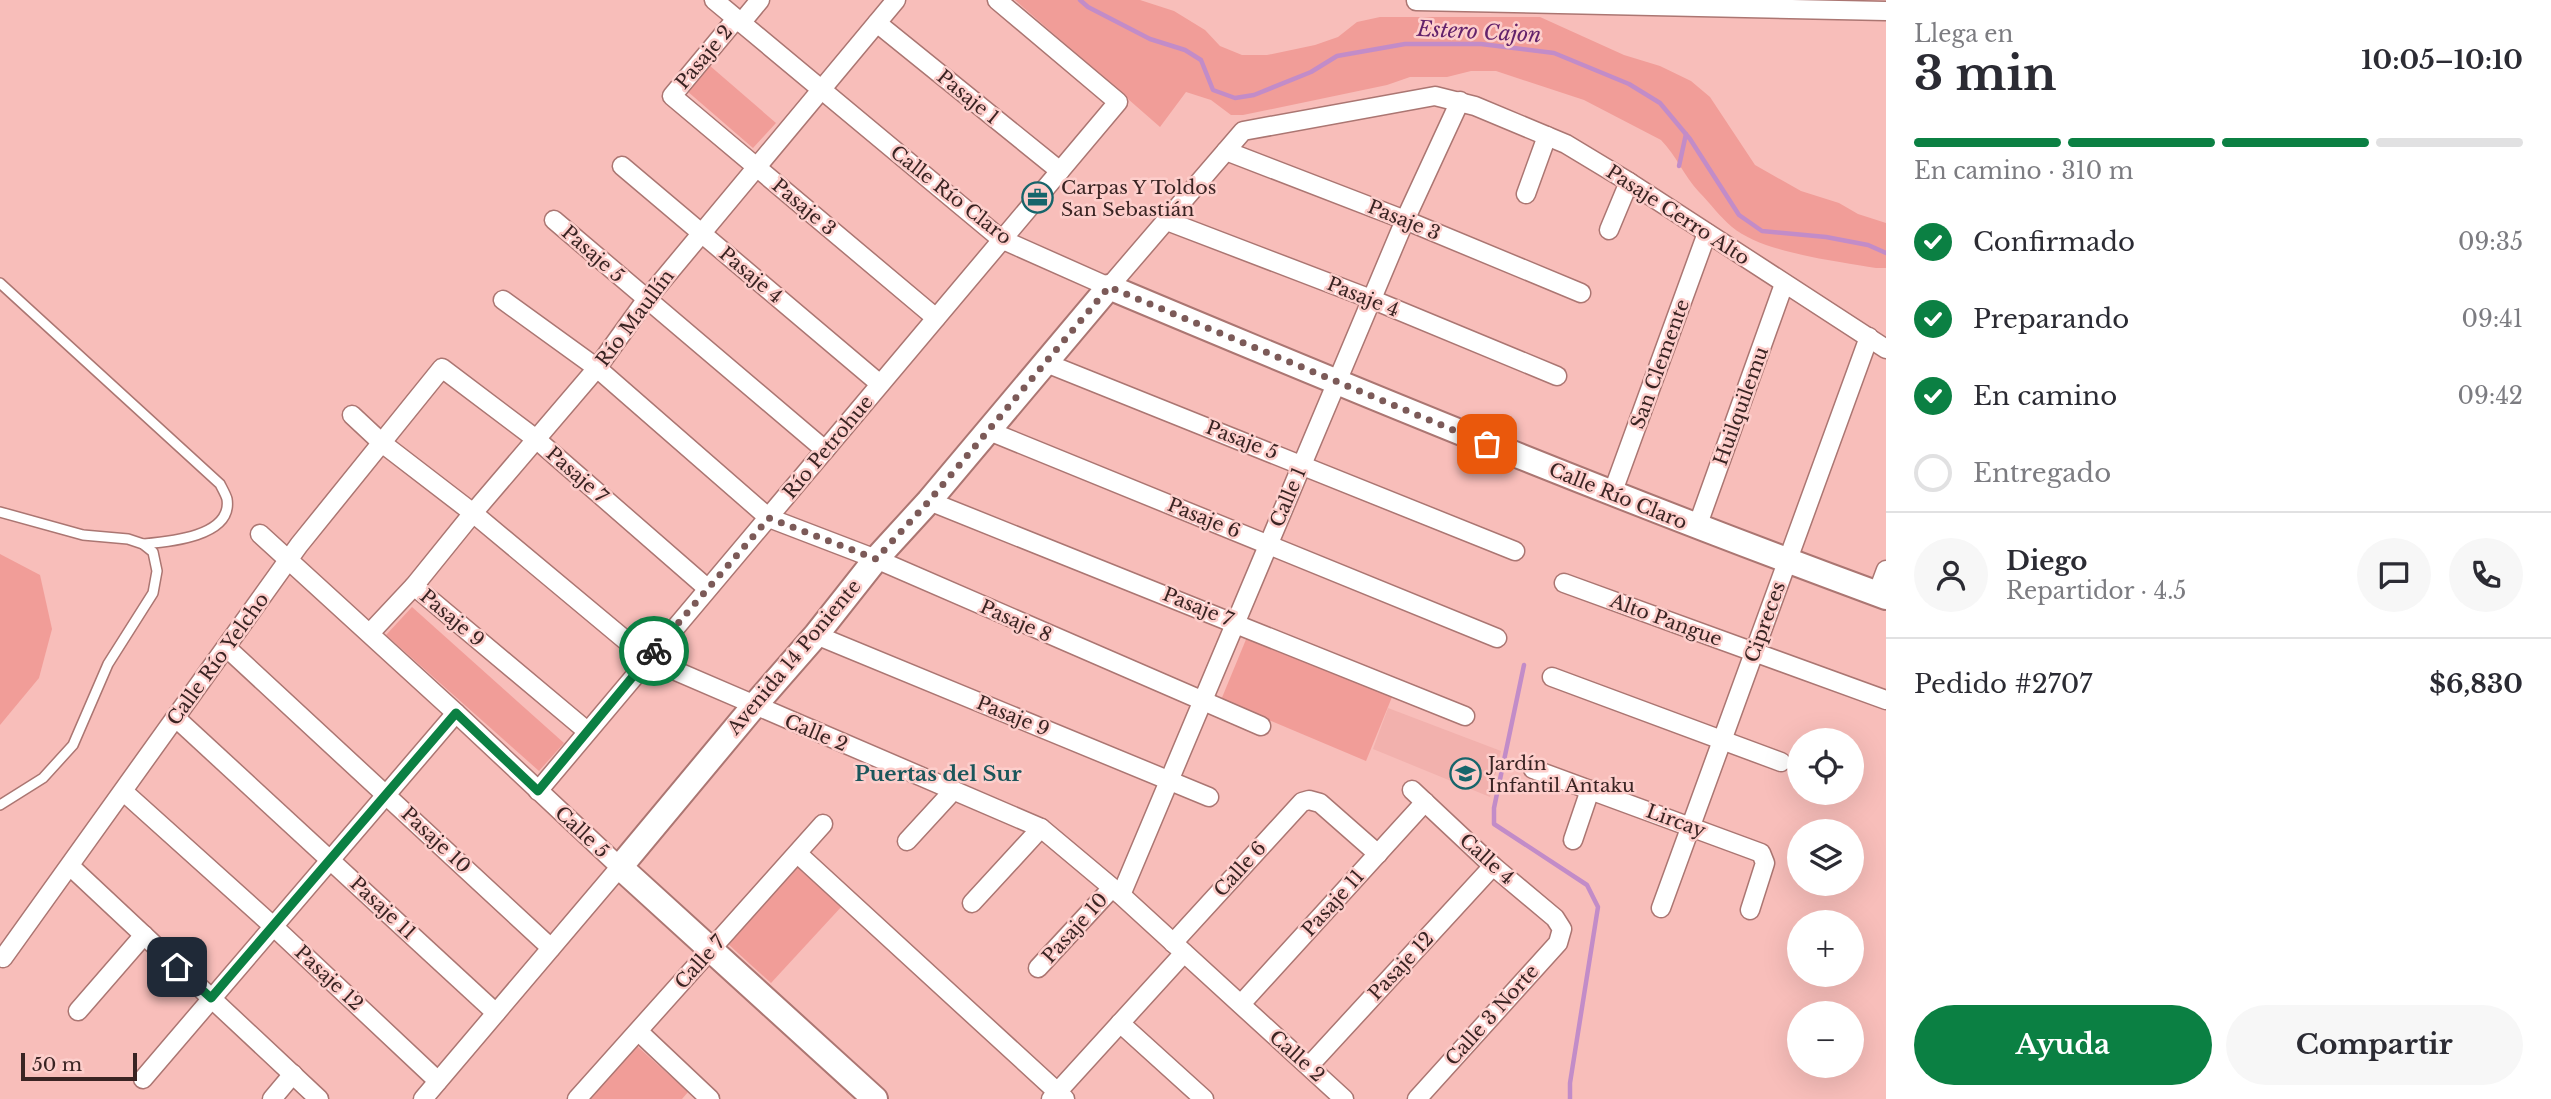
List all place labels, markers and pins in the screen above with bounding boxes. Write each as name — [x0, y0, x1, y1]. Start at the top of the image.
place label: Carpas Y Toldos San Sebastián — [1061, 176, 1216, 221]
office icon: Carpas Y Toldos San Sebastián — [1021, 181, 1055, 215]
pin — [1457, 414, 1517, 474]
place label: Jardín Infantil Antaku — [1485, 752, 1635, 797]
school or university icon: Jardín Infantil Antaku — [1448, 757, 1482, 791]
pin — [147, 937, 207, 997]

